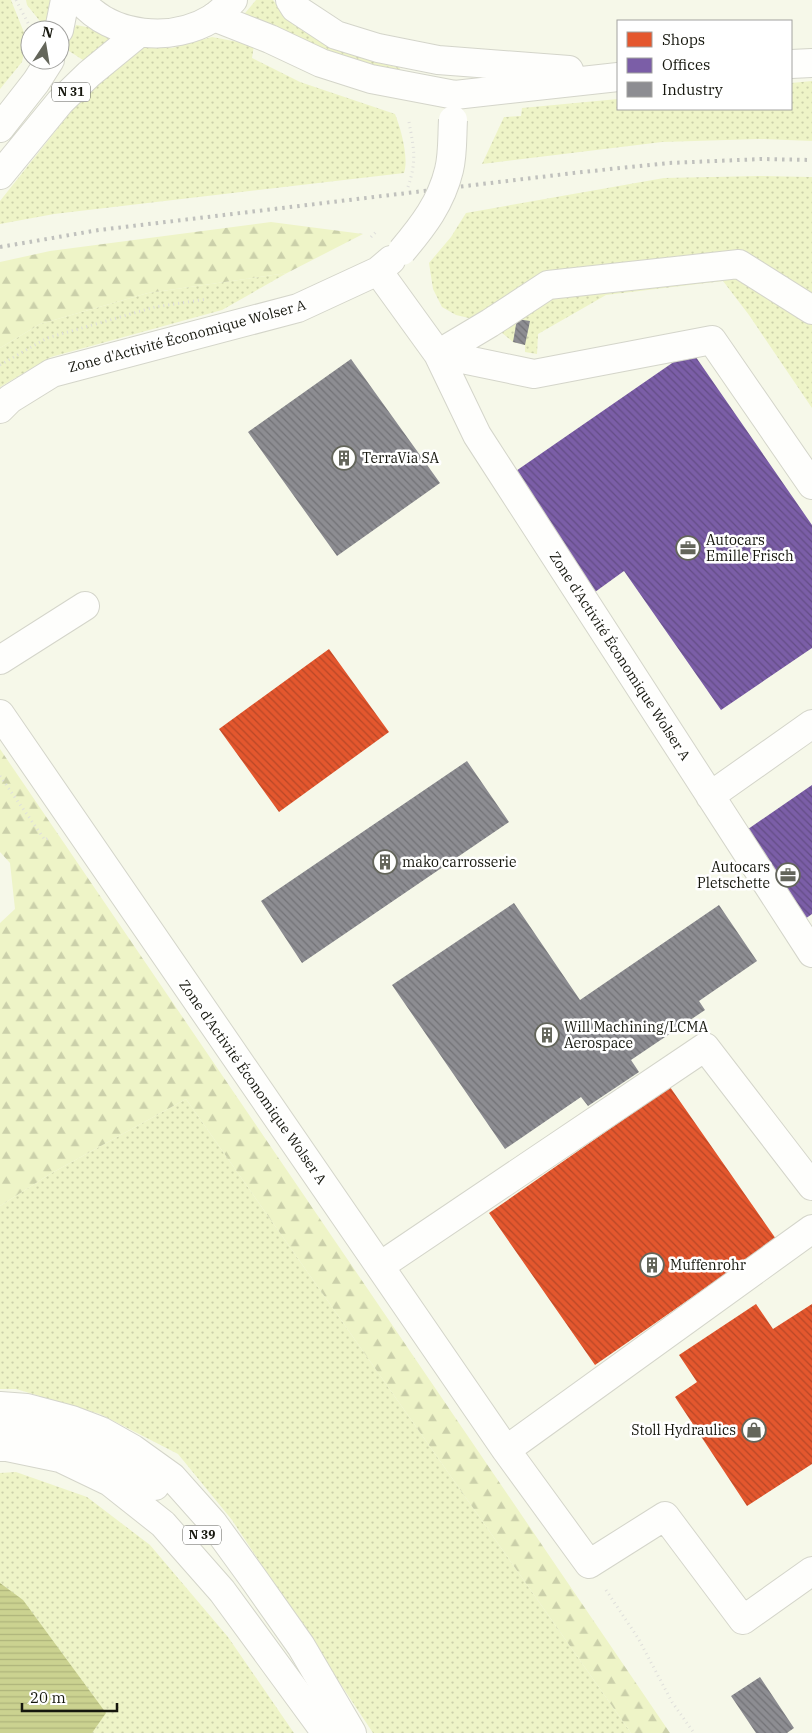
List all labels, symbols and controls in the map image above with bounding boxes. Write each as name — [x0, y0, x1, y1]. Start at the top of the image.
north arrow — [20, 20, 70, 70]
legend — [617, 20, 792, 110]
text: N — [40, 22, 55, 42]
text: Shops — [662, 30, 705, 49]
text: Offices — [662, 55, 710, 74]
text: Industry — [662, 80, 723, 99]
road number: N 31 — [52, 82, 90, 101]
street label: Zone d'Activité Économique Wolser A — [66, 294, 308, 376]
building icon: TerraVia SA — [331, 445, 357, 471]
place label: TerraVia SA — [362, 449, 440, 467]
place label: Autocars Emille Frisch — [706, 531, 794, 565]
office icon: Autocars Emille Frisch — [675, 535, 701, 561]
street label: Zone d'Activité Économique Wolser A — [546, 548, 695, 764]
building icon: mako carrosserie — [372, 849, 398, 875]
place label: mako carrosserie — [402, 853, 516, 871]
place label: Autocars Pletschette — [697, 858, 770, 892]
office icon: Autocars Pletschette — [775, 862, 801, 888]
street label: Zone d'Activité Économique Wolser A — [175, 976, 332, 1188]
place label: Will Machining/LCMA Aerospace — [564, 1018, 708, 1052]
building icon: Will Machining/LCMA Aerospace — [534, 1022, 560, 1048]
building icon: Muffenrohr — [639, 1252, 665, 1278]
place label: Muffenrohr — [670, 1256, 747, 1274]
shop icon: Stoll Hydraulics — [741, 1417, 767, 1443]
place label: Stoll Hydraulics — [631, 1421, 736, 1439]
road number: N 39 — [183, 1526, 221, 1544]
scale bar — [22, 1680, 118, 1712]
text: 20 m — [30, 1688, 66, 1707]

